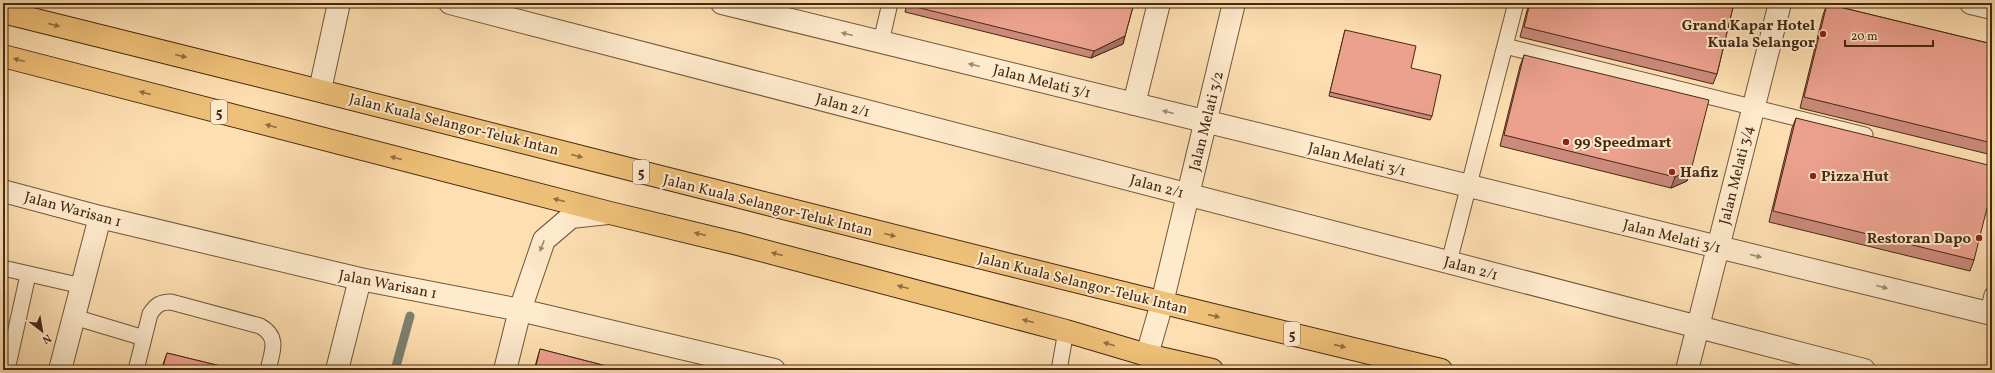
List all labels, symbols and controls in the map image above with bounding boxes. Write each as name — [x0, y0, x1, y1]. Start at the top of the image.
place label: Grand Kapar Hotel Kuala Selangor — [1682, 16, 1815, 54]
one-way arrow — [48, 22, 61, 28]
scale bar — [1845, 22, 1933, 48]
marker: Grand Kapar Hotel Kuala Selangor — [1818, 29, 1828, 39]
text: 20 m — [1851, 29, 1878, 45]
one-way arrow — [841, 30, 854, 36]
one-way arrow — [175, 53, 187, 59]
one-way arrow — [13, 57, 25, 63]
street label: Jalan Melati 3/1 — [991, 60, 1093, 105]
one-way arrow — [968, 61, 980, 67]
street label: Jalan Melati 3/2 — [1185, 69, 1230, 173]
street label: Jalan Kuala Selangor-Teluk Intan — [346, 89, 561, 162]
street label: Jalan 2/1 — [813, 89, 872, 124]
one-way arrow — [139, 90, 151, 96]
road number: 5 — [211, 100, 227, 124]
one-way arrow — [1162, 109, 1174, 115]
one-way arrow — [264, 122, 277, 128]
street label: Jalan Melati 3/4 — [1715, 123, 1760, 227]
place label: 99 Speedmart — [1574, 133, 1672, 154]
marker: 99 Speedmart — [1561, 137, 1571, 147]
street label: Jalan Melati 3/1 — [1306, 138, 1408, 183]
one-way arrow — [571, 153, 583, 159]
one-way arrow — [390, 155, 403, 161]
road number: 5 — [633, 160, 649, 184]
place label: Hafiz — [1680, 163, 1719, 184]
marker: Hafiz — [1667, 167, 1677, 177]
place label: Pizza Hut — [1821, 167, 1889, 188]
street label: Jalan Kuala Selangor-Teluk Intan — [660, 170, 875, 243]
street label: Jalan 2/1 — [1127, 170, 1186, 205]
marker: Pizza Hut — [1808, 171, 1818, 181]
street label: Jalan Warisan 1 — [22, 187, 124, 234]
one-way arrow — [553, 197, 565, 203]
street label: Jalan Melati 3/1 — [1621, 215, 1723, 260]
place label: Restoran Dapo — [1867, 229, 1971, 250]
one-way arrow — [694, 231, 706, 237]
one-way arrow — [884, 233, 896, 239]
marker: Restoran Dapo — [1974, 233, 1984, 243]
one-way arrow — [539, 240, 546, 252]
street label: Jalan Kuala Selangor-Teluk Intan — [975, 248, 1190, 321]
one-way arrow — [771, 251, 783, 257]
street label: Jalan 2/1 — [1441, 252, 1500, 287]
one-way arrow — [1750, 253, 1762, 259]
street label: Jalan Warisan 1 — [337, 266, 439, 305]
one-way arrow — [897, 284, 909, 290]
one-way arrow — [1876, 284, 1888, 290]
north arrow — [22, 311, 62, 351]
one-way arrow — [1207, 313, 1220, 319]
one-way arrow — [1022, 318, 1034, 324]
road number: 5 — [1284, 322, 1300, 346]
text: N — [39, 330, 54, 347]
one-way arrow — [1103, 341, 1115, 347]
one-way arrow — [1334, 343, 1346, 349]

